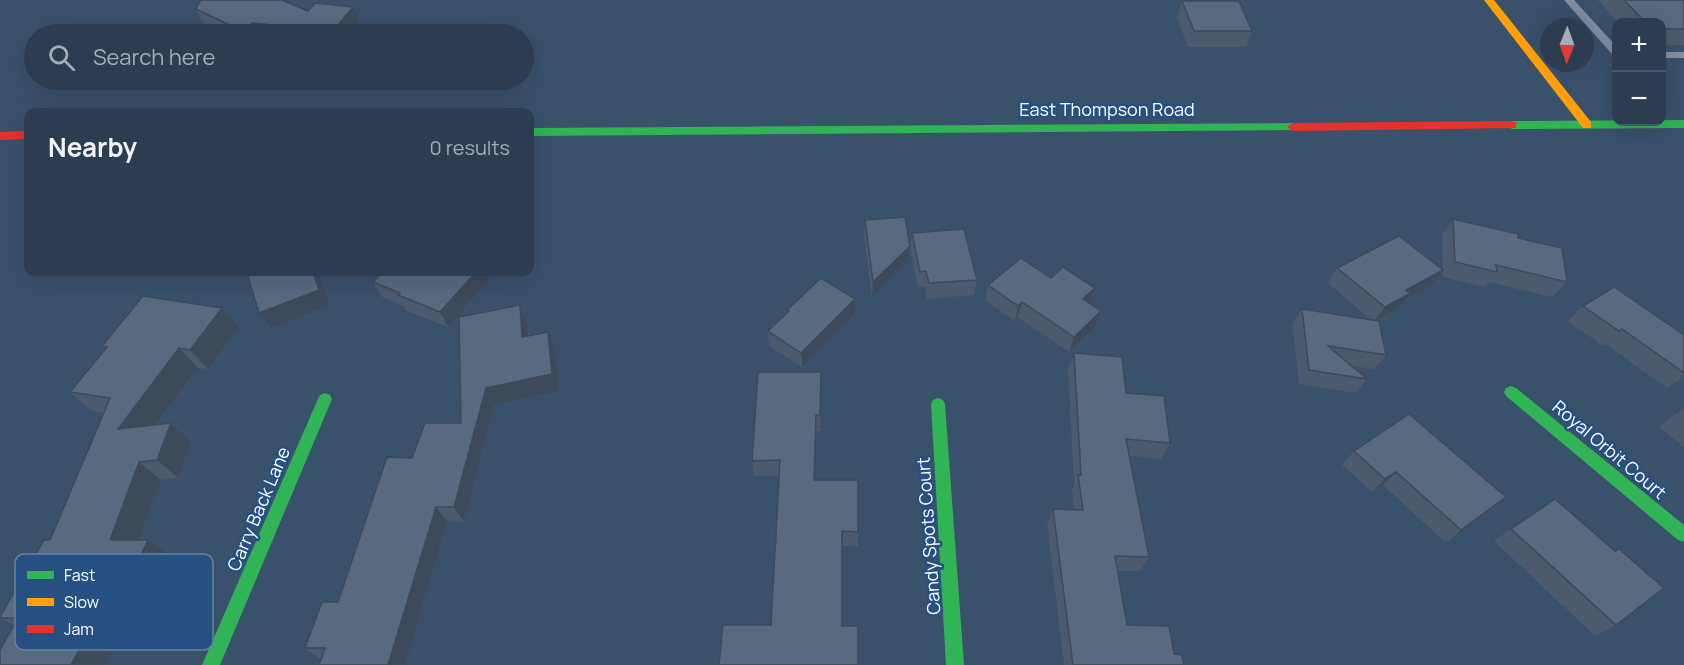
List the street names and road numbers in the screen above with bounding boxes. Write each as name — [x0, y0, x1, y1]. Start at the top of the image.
street label: East Thompson Road — [1019, 97, 1195, 121]
street label: Royal Orbit Court — [1548, 395, 1672, 504]
street label: Carry Back Lane — [221, 443, 295, 574]
street label: Candy Spots Court — [911, 456, 945, 616]

